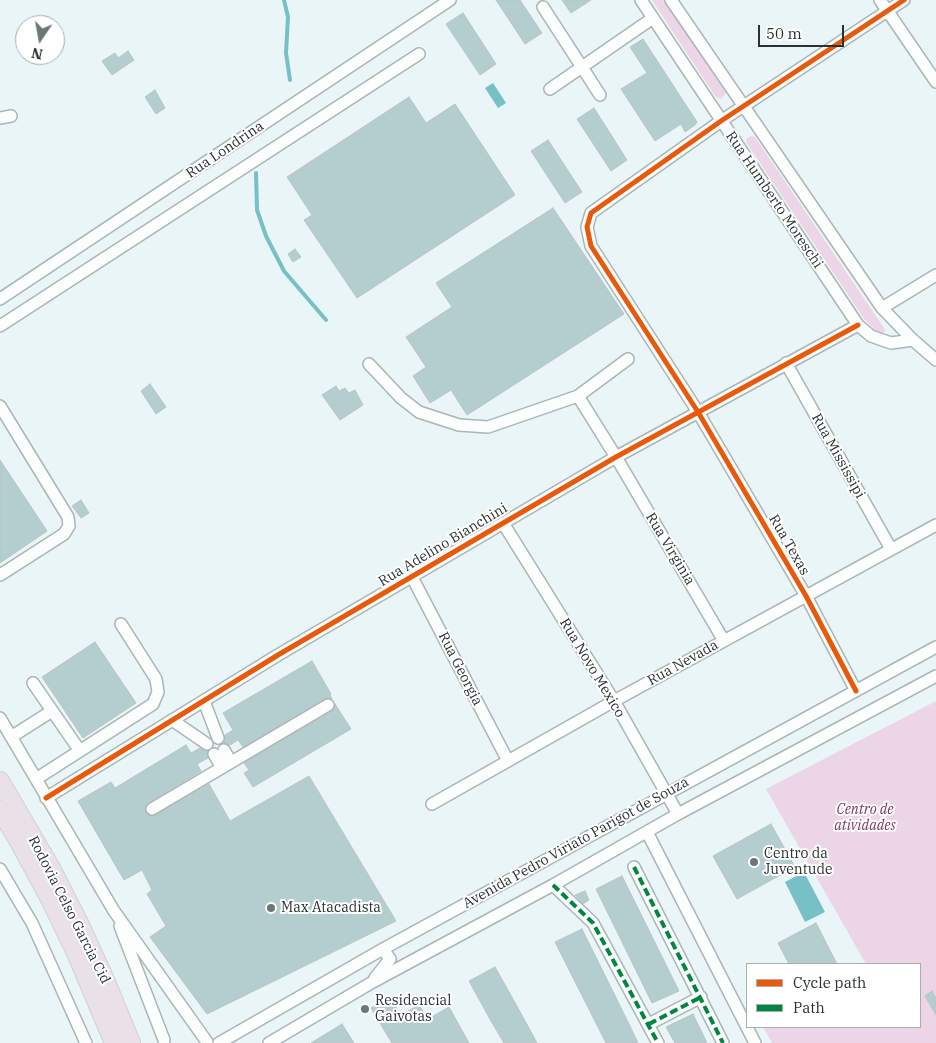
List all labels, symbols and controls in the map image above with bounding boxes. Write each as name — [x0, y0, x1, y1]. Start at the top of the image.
north arrow — [15, 15, 65, 65]
scale bar — [761, 15, 847, 47]
text: 50 m — [766, 24, 802, 43]
text: N — [30, 44, 44, 64]
street label: Rua Londrina — [183, 118, 267, 182]
street label: Rua Humberto Moreschi — [722, 128, 826, 272]
street label: Rua Mississipi — [808, 411, 868, 501]
street label: Rua Adelino Bianchini — [376, 500, 510, 590]
street label: Rua Virginia — [642, 510, 698, 588]
street label: Rua Texas — [765, 512, 813, 578]
street label: Rua Novo Mexico — [556, 615, 628, 721]
street label: Rua Georgia — [434, 629, 486, 709]
street label: Rua Nevada — [645, 637, 721, 689]
street label: Avenida Pedro Viriato Parigot de Souza — [460, 774, 692, 912]
park label: Centro de atividades — [834, 802, 896, 834]
street label: Rodovia Celso Garcia Cid — [24, 833, 114, 987]
place label: Centro da Juventude — [764, 846, 832, 879]
marker: Centro da Juventude — [748, 856, 760, 868]
place label: Max Atacadista — [281, 900, 381, 916]
marker: Max Atacadista — [265, 902, 277, 914]
legend — [746, 963, 921, 1028]
text: Cycle path — [793, 973, 866, 992]
place label: Residencial Gaivotas — [375, 993, 451, 1026]
text: Path — [793, 998, 825, 1017]
marker: Residencial Gaivotas — [359, 1003, 371, 1015]

